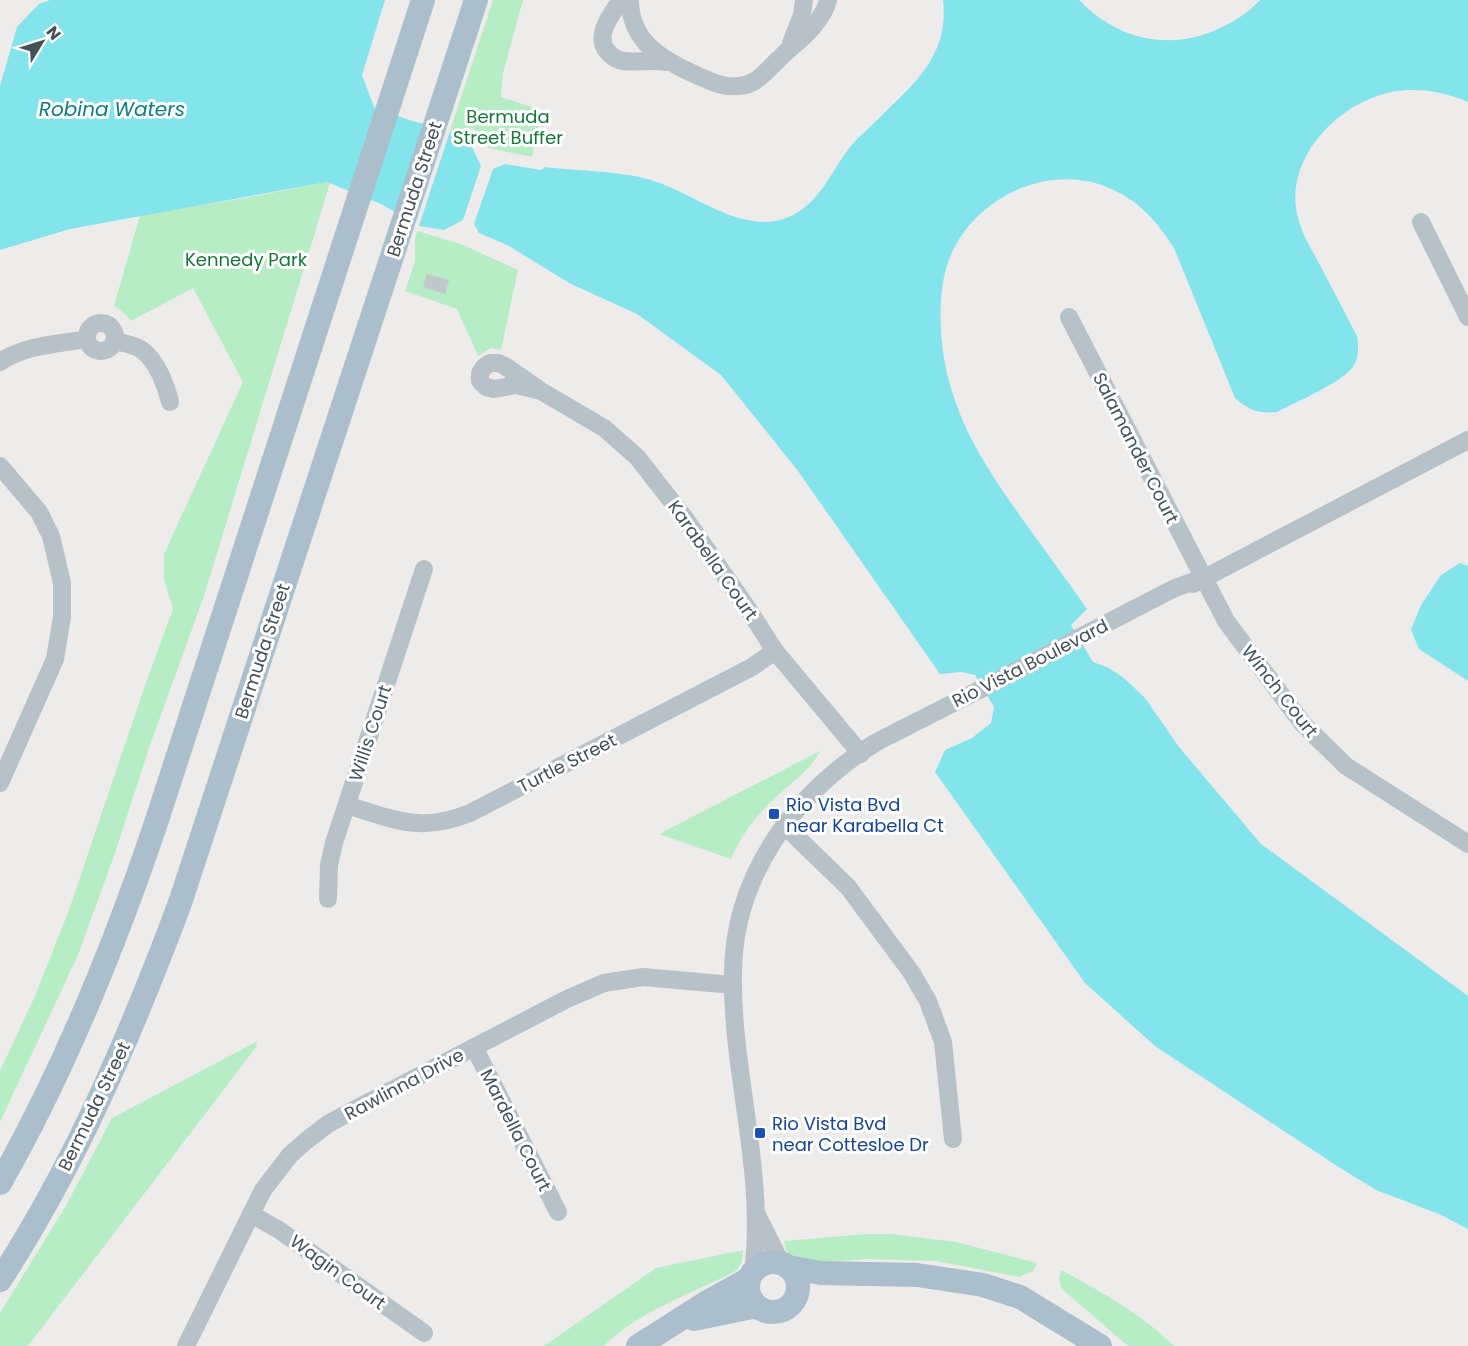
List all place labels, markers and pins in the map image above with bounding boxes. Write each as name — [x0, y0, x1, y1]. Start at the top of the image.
place label: Rio Vista Bvd near Karabella Ct — [786, 792, 944, 838]
marker: Rio Vista Bvd near Karabella Ct — [767, 807, 781, 821]
place label: Rio Vista Bvd near Cottesloe Dr — [772, 1111, 929, 1157]
marker: Rio Vista Bvd near Cottesloe Dr — [753, 1126, 767, 1140]

